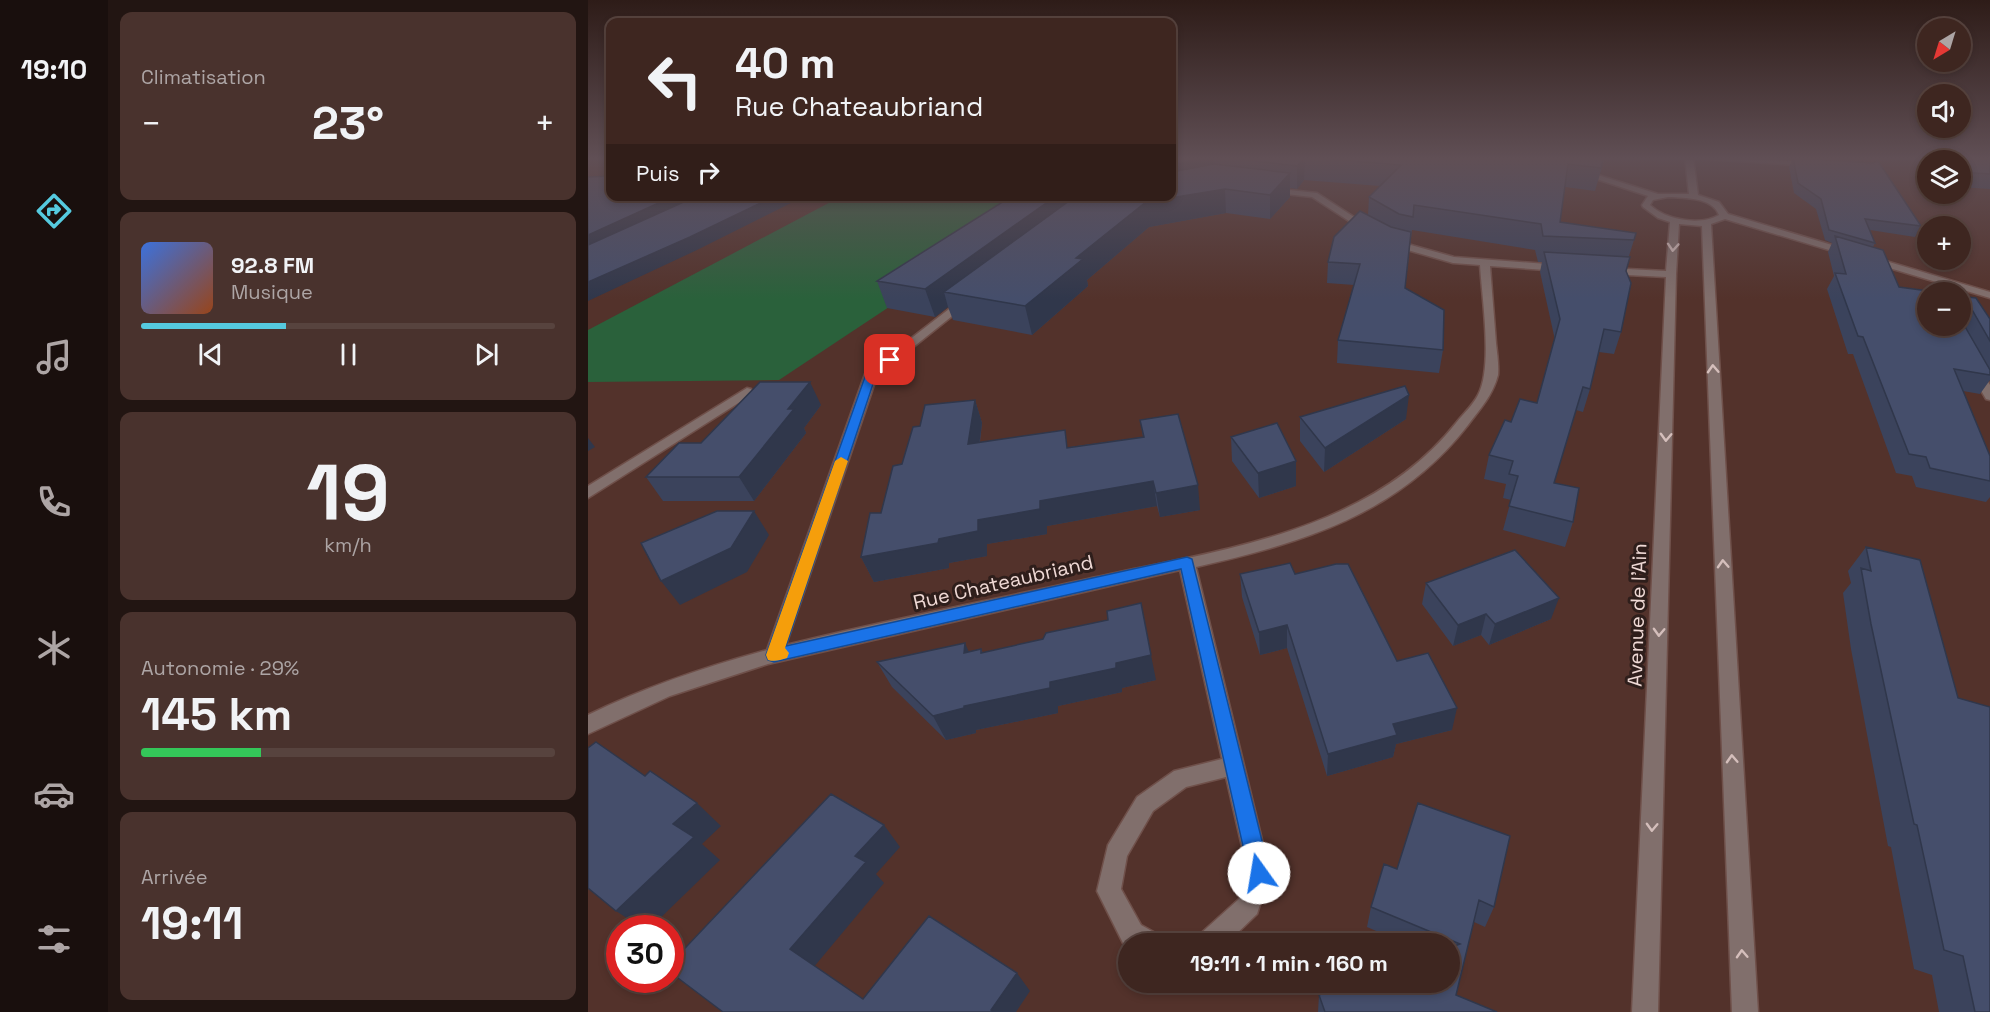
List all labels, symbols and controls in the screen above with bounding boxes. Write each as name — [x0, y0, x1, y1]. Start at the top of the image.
north arrow — [1917, 18, 1971, 72]
map controls — [1917, 18, 1971, 336]
text: 40 m — [735, 37, 835, 90]
icon: left — [636, 42, 714, 120]
text: 19:10 — [21, 52, 87, 87]
text: Climatisation — [141, 64, 266, 90]
button: sound — [1917, 84, 1971, 138]
text: Rue Chateaubriand — [735, 89, 983, 124]
text: 23° — [312, 95, 384, 152]
text: − — [141, 103, 161, 145]
text: + — [535, 103, 555, 145]
button: layers — [1917, 150, 1971, 204]
icon: right — [692, 156, 725, 189]
text: Puis — [636, 159, 680, 187]
icon: directions — [33, 190, 75, 232]
button: + — [1917, 216, 1971, 270]
one-way arrow — [1667, 243, 1680, 252]
text: 92.8 FM — [231, 251, 314, 279]
text: Musique — [231, 279, 313, 305]
button: − — [1917, 282, 1971, 336]
pin — [864, 334, 915, 385]
icon: music — [33, 336, 75, 378]
icon: previous — [194, 338, 227, 371]
icon: pause — [332, 338, 365, 371]
icon: next — [470, 338, 503, 371]
icon: arrive — [873, 343, 906, 376]
one-way arrow — [1707, 365, 1720, 374]
one-way arrow — [1659, 433, 1672, 442]
text: 19 — [306, 443, 390, 543]
icon: phone — [33, 481, 75, 523]
text: km/h — [324, 532, 372, 558]
street label: Avenue de l'Ain — [1622, 543, 1652, 687]
street label: Rue Chateaubriand — [910, 549, 1096, 615]
one-way arrow — [1716, 560, 1729, 569]
icon: climate — [33, 627, 75, 669]
one-way arrow — [1652, 628, 1665, 637]
text: Autonomie · 29% — [141, 655, 299, 681]
text: 145 km — [141, 686, 292, 743]
one-way arrow — [1726, 754, 1739, 763]
icon: car — [33, 773, 75, 815]
one-way arrow — [1645, 823, 1658, 832]
position arrow — [1227, 841, 1291, 905]
text: Arrivée — [141, 864, 208, 890]
text: 19:11 — [141, 895, 243, 952]
speed limit sign: 30 — [606, 915, 684, 993]
icon: filters — [33, 918, 75, 960]
text: 19:11 · 1 min · 160 m — [1190, 949, 1388, 977]
one-way arrow — [1735, 949, 1748, 958]

